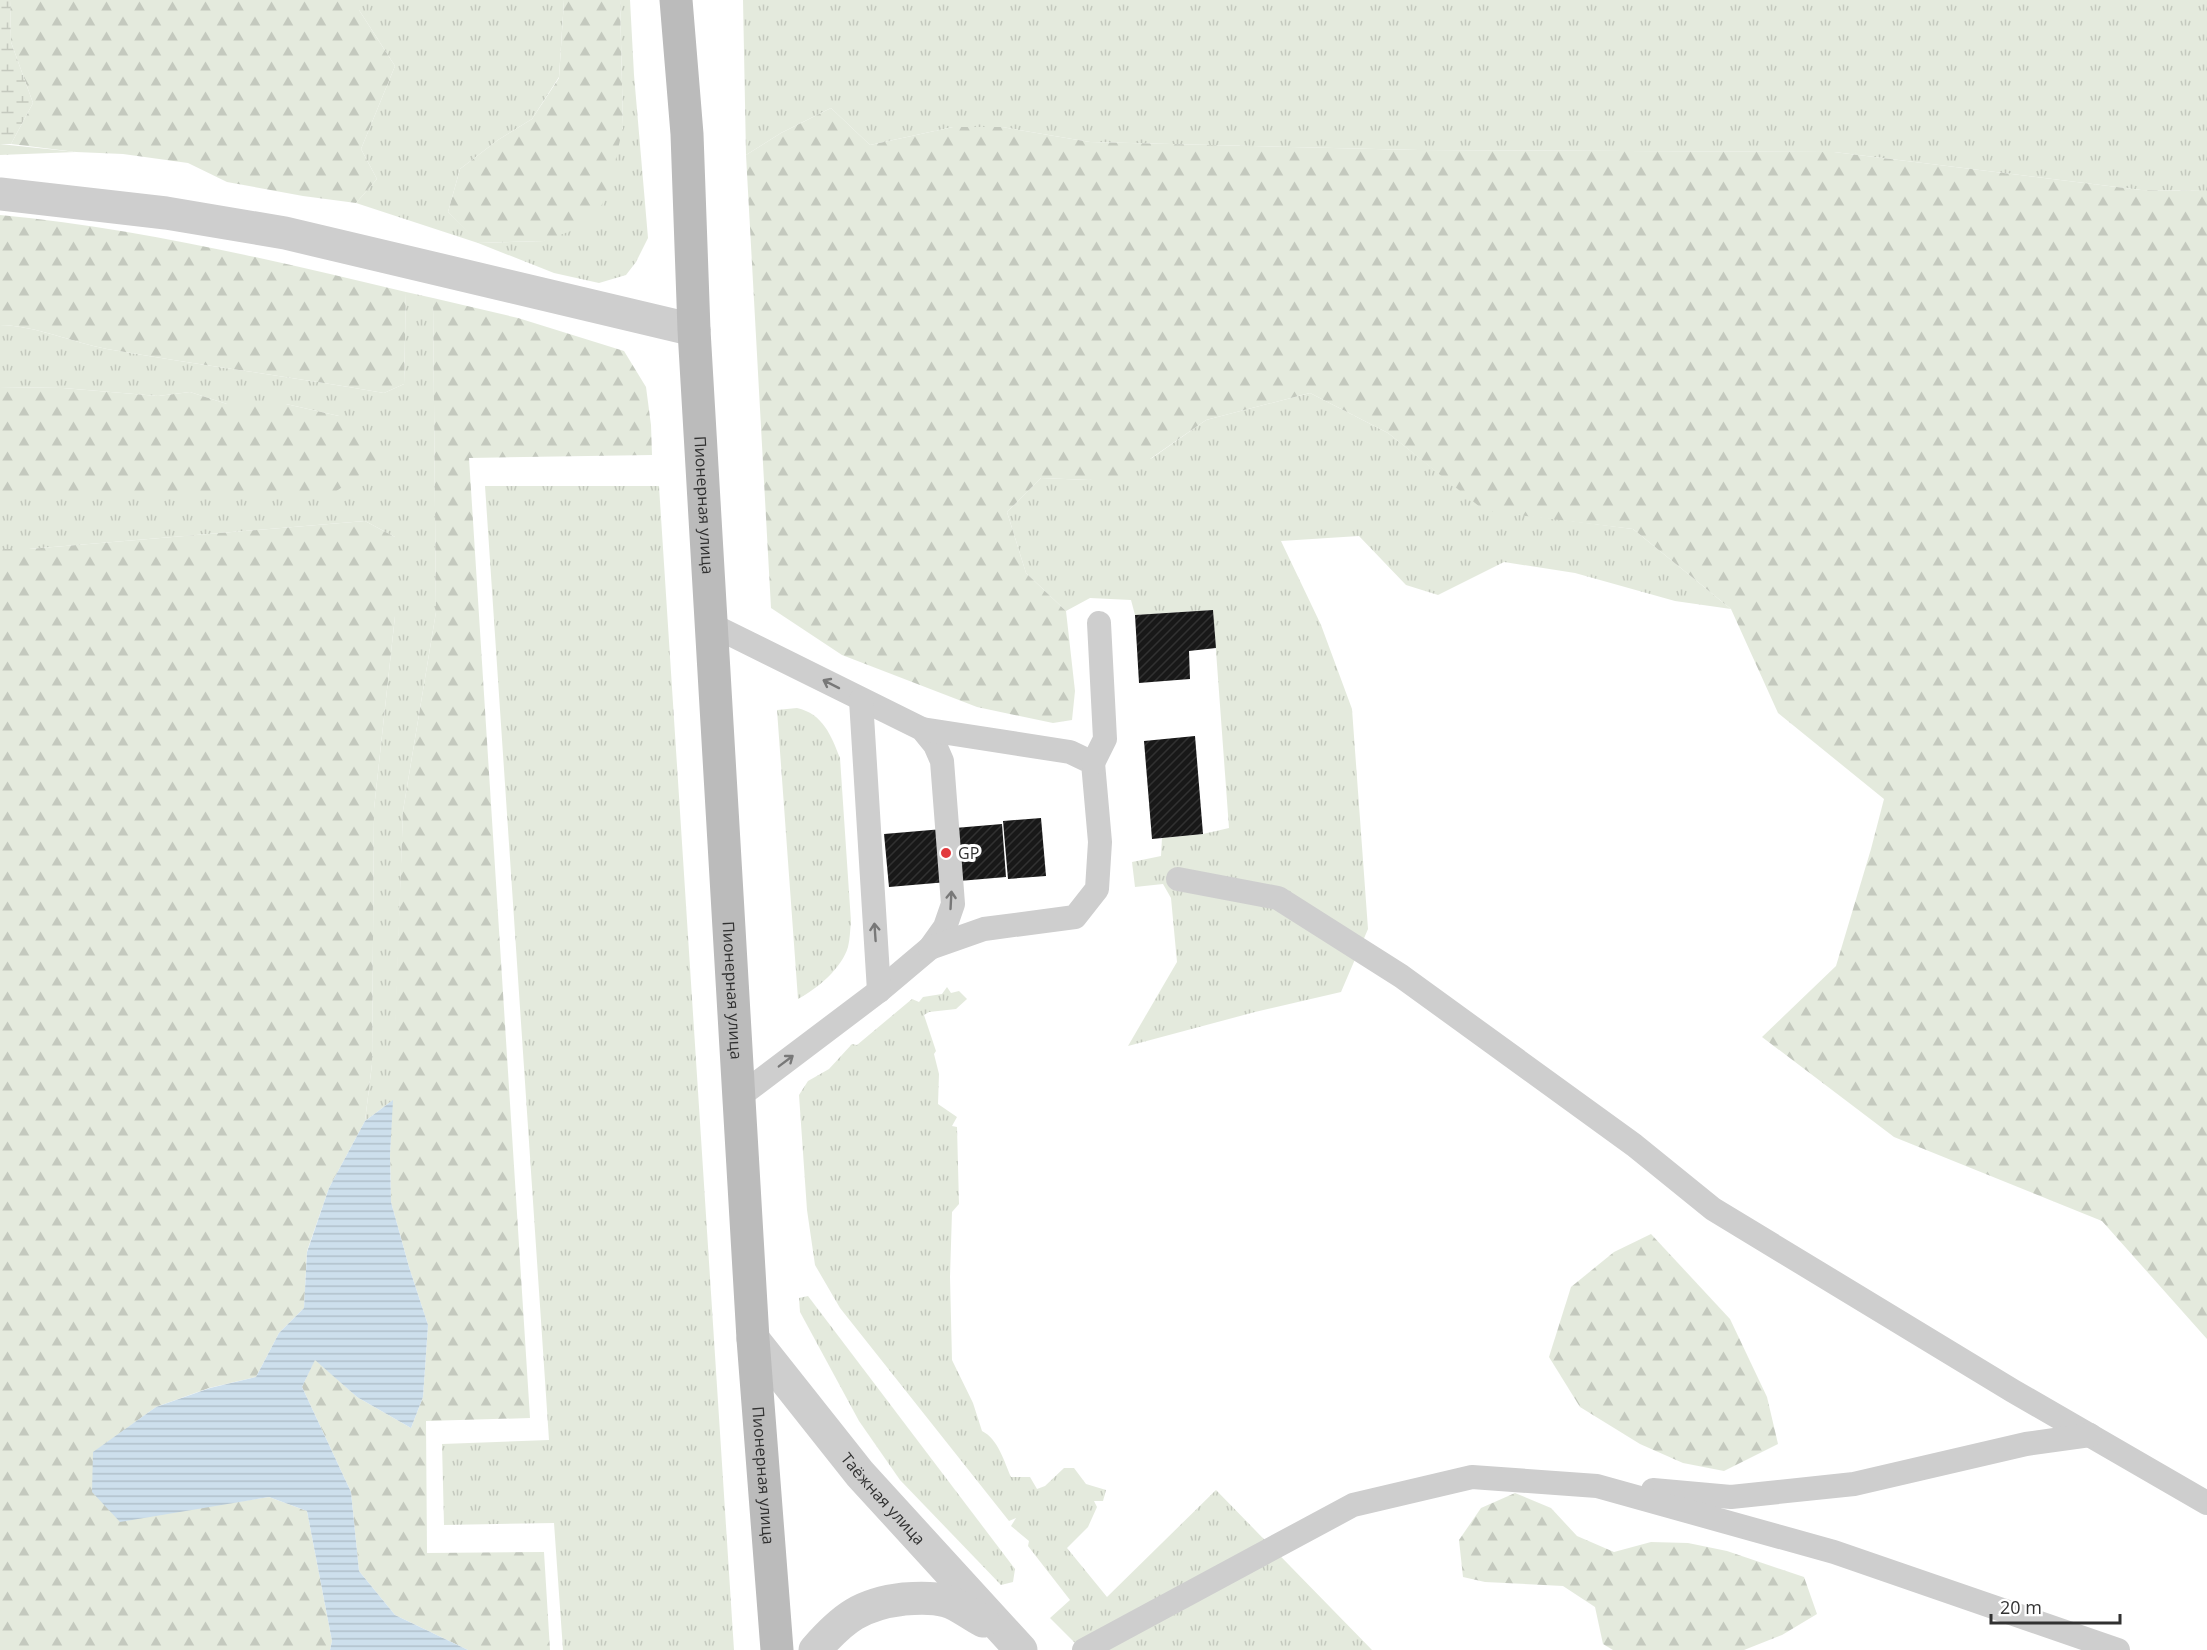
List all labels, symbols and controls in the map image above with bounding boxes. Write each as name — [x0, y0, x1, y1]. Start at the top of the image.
street label: Пионерная улица — [689, 435, 719, 575]
one-way arrow — [822, 678, 840, 690]
place label: GP — [958, 842, 979, 864]
marker: GP — [939, 846, 953, 860]
one-way arrow — [945, 891, 957, 910]
street label: Пионерная улица — [718, 920, 748, 1060]
one-way arrow — [870, 923, 881, 943]
one-way arrow — [778, 1055, 794, 1068]
street label: Пионерная улица — [747, 1405, 780, 1545]
street label: Таёжная улица — [836, 1448, 930, 1549]
scale bar — [1991, 1587, 2120, 1625]
text: 20 m — [2000, 1595, 2042, 1619]

